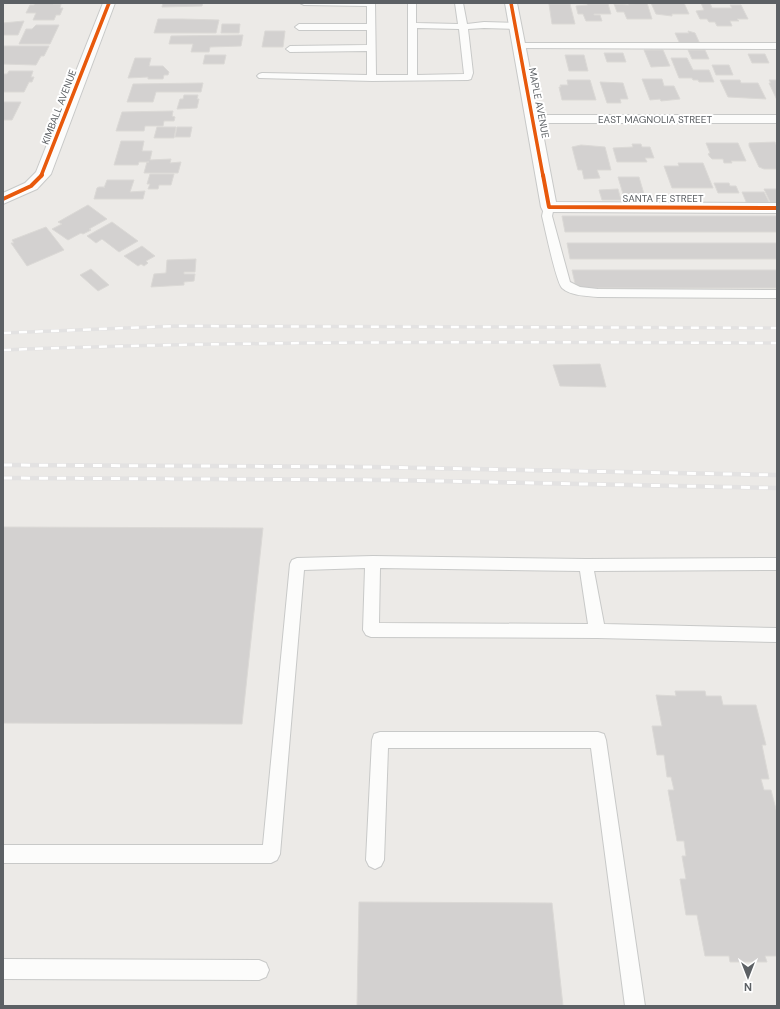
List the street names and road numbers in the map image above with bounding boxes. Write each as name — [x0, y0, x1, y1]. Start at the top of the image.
street label: KIMBALL AVENUE — [39, 67, 79, 146]
street label: MAPLE AVENUE — [526, 67, 552, 140]
street label: EAST MAGNOLIA STREET — [598, 113, 712, 126]
street label: SANTA FE STREET — [622, 192, 704, 205]

